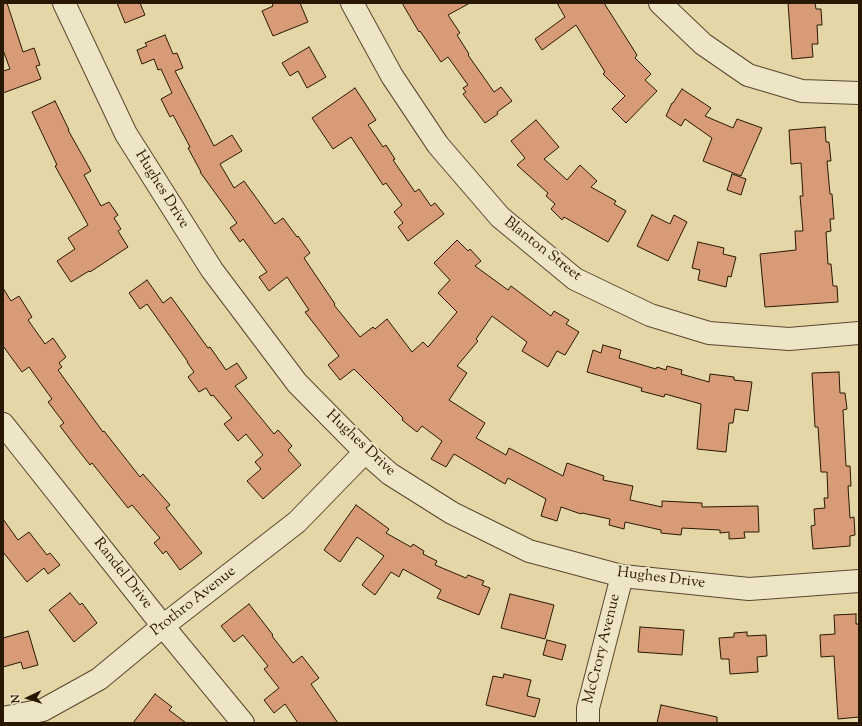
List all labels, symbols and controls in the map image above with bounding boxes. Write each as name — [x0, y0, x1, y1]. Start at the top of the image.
street label: Hughes Drive — [130, 148, 192, 232]
street label: Blanton Street — [500, 214, 584, 286]
street label: Hughes Drive — [321, 407, 399, 481]
street label: Randel Drive — [89, 535, 155, 613]
street label: Prothro Avenue — [148, 563, 240, 641]
street label: Hughes Drive — [616, 565, 706, 593]
street label: McCrory Avenue — [581, 592, 625, 706]
north arrow — [8, 678, 48, 718]
text: N — [8, 694, 24, 704]

